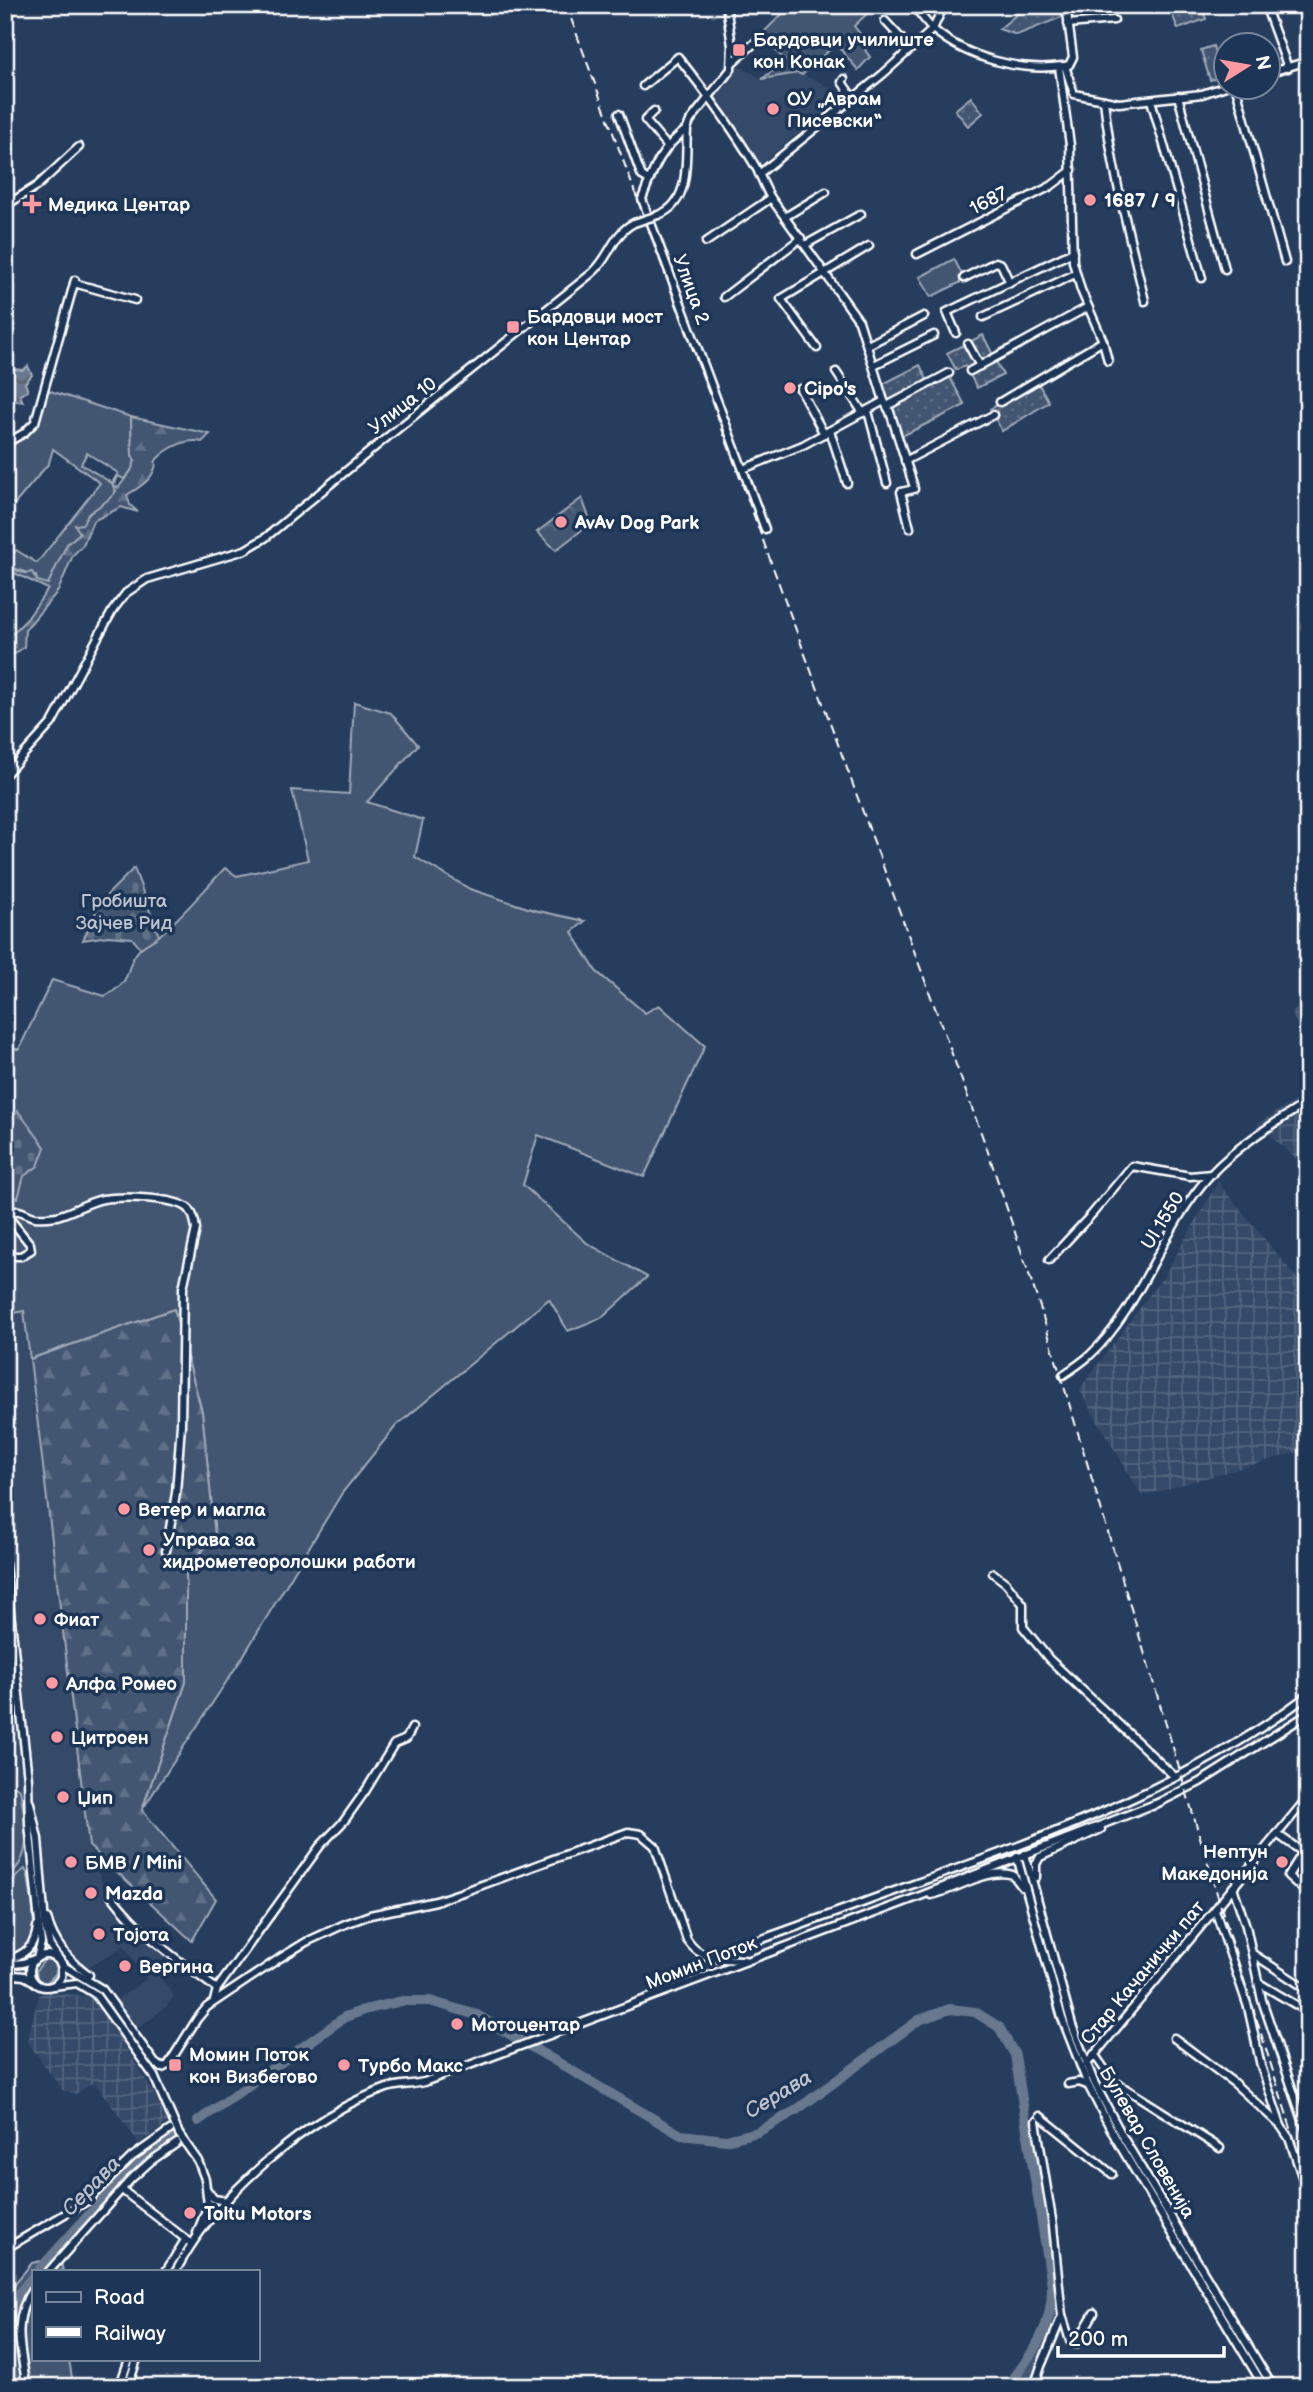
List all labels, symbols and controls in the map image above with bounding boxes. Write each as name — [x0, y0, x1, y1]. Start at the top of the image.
place label: Бардовци училиште кон Конак — [753, 29, 934, 74]
north arrow — [1212, 32, 1282, 102]
marker: Бардовци училиште кон Конак — [731, 42, 747, 58]
text: N — [1250, 54, 1275, 72]
place label: ОУ „Аврам Писевски“ — [787, 88, 882, 133]
marker: ОУ „Аврам Писевски“ — [765, 101, 781, 117]
street label: 1687 — [966, 182, 1012, 221]
place label: 1687 / 9 — [1104, 190, 1176, 213]
marker: 1687 / 9 — [1082, 192, 1098, 208]
marker: Медика Центар — [22, 194, 42, 214]
place label: Медика Центар — [48, 194, 191, 217]
street label: Улица 2 — [667, 251, 714, 328]
place label: Бардовци мост кон Центар — [527, 306, 663, 351]
marker: Бардовци мост кон Центар — [505, 319, 521, 335]
street label: Улица 10 — [364, 373, 441, 440]
place label: Cipo's — [804, 378, 856, 401]
marker: Cipo's — [782, 380, 798, 396]
place label: AvAv Dog Park — [574, 512, 699, 535]
marker: AvAv Dog Park — [553, 514, 569, 530]
park label: Гробишта Зајчев Рид — [76, 890, 173, 935]
street label: Ul 1550 — [1137, 1188, 1190, 1254]
place label: Ветер и магла — [138, 1499, 266, 1522]
marker: Ветер и магла — [116, 1501, 132, 1517]
place label: Управа за хидрометеоролошки работи — [163, 1529, 416, 1574]
marker: Управа за хидрометеоролошки работи — [141, 1542, 157, 1558]
place label: Фиат — [54, 1609, 99, 1632]
marker: Фиат — [32, 1611, 48, 1627]
place label: Алфа Ромео — [65, 1673, 177, 1696]
marker: Алфа Ромео — [44, 1675, 60, 1691]
place label: Цитроен — [71, 1727, 149, 1750]
marker: Цитроен — [49, 1729, 65, 1745]
place label: Џип — [77, 1787, 113, 1810]
marker: Џип — [55, 1789, 71, 1805]
place label: Нептун Македонија — [1161, 1841, 1269, 1886]
place label: БМВ / Mini — [85, 1852, 182, 1875]
marker: БМВ / Mini — [63, 1854, 79, 1870]
marker: Нептун Македонија — [1274, 1854, 1290, 1870]
place label: Mazda — [105, 1883, 163, 1906]
marker: Mazda — [83, 1885, 99, 1901]
street label: Стар Качанички пат — [1076, 1896, 1210, 2050]
place label: Тојота — [113, 1924, 170, 1947]
marker: Тојота — [91, 1926, 107, 1942]
street label: Момин Поток — [643, 1932, 760, 1995]
place label: Вергина — [139, 1956, 214, 1979]
marker: Вергина — [117, 1958, 133, 1974]
place label: Мотоцентар — [471, 2014, 581, 2037]
marker: Мотоцентар — [449, 2016, 465, 2032]
place label: Момин Поток кон Визбегово — [189, 2044, 318, 2089]
place label: Турбо Макс — [358, 2055, 464, 2078]
marker: Момин Поток кон Визбегово — [167, 2057, 183, 2073]
marker: Турбо Макс — [336, 2057, 352, 2073]
street label: Булевар Словенија — [1094, 2063, 1200, 2223]
water label: Серава — [740, 2065, 816, 2124]
water label: Серава — [57, 2151, 126, 2222]
place label: Toltu Motors — [204, 2203, 311, 2226]
marker: Toltu Motors — [182, 2205, 198, 2221]
legend — [32, 2270, 259, 2360]
text: Road — [94, 2285, 145, 2310]
scale bar — [1058, 2315, 1224, 2359]
text: Railway — [94, 2321, 166, 2346]
text: 200 m — [1068, 2327, 1128, 2352]

